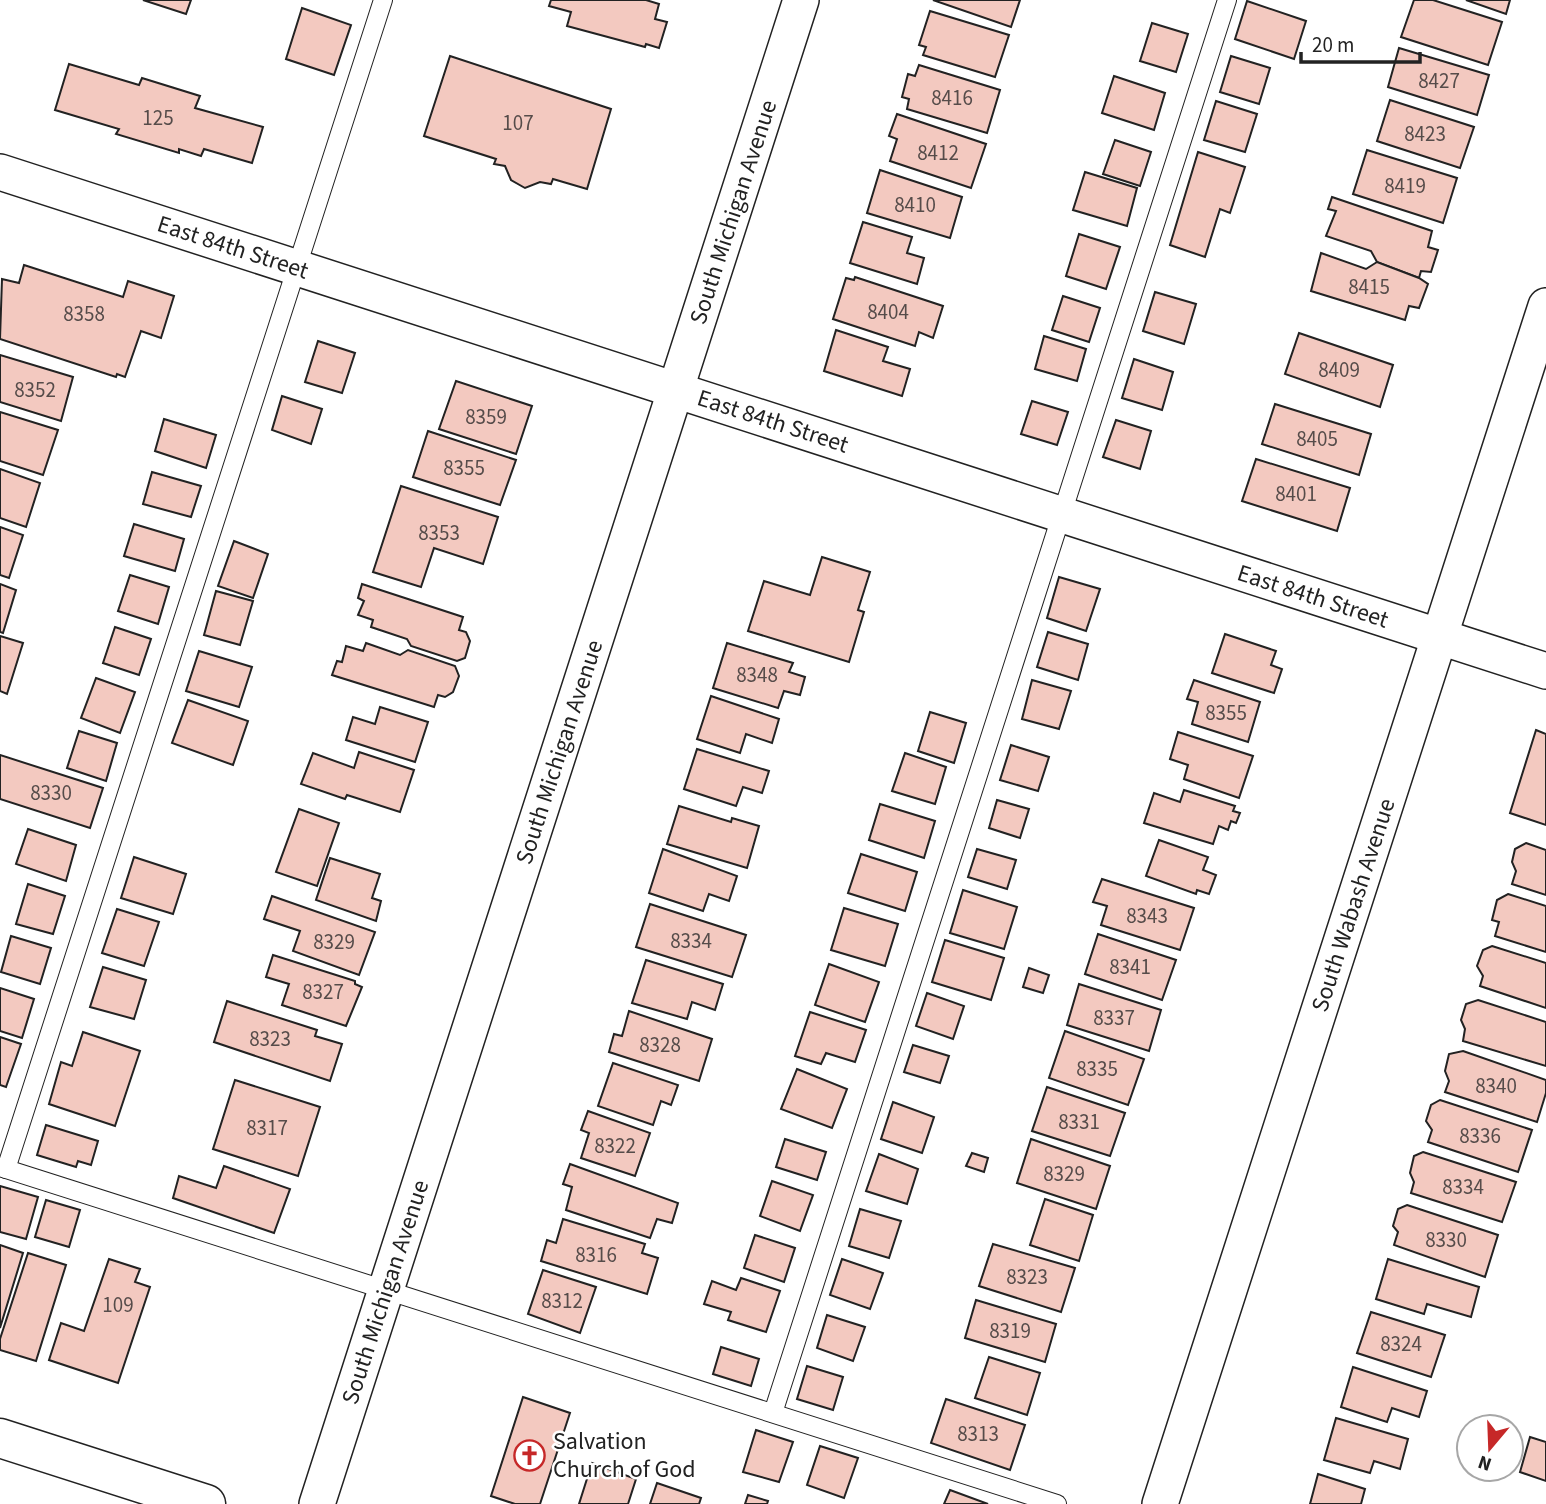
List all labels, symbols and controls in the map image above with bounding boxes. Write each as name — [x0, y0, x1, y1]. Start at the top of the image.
scale bar — [1301, 21, 1420, 65]
text: 20 m — [1312, 30, 1354, 60]
house number: 8427 — [1418, 66, 1460, 96]
house number: 8416 — [931, 83, 973, 113]
street label: South Michigan Avenue — [681, 96, 786, 329]
house number: 125 — [142, 103, 174, 133]
house number: 107 — [502, 108, 534, 138]
house number: 8423 — [1404, 119, 1446, 149]
house number: 8412 — [917, 138, 959, 168]
house number: 8419 — [1384, 171, 1426, 201]
house number: 8410 — [894, 190, 936, 220]
street label: East 84th Street — [153, 207, 313, 288]
house number: 8415 — [1348, 272, 1390, 302]
house number: 8404 — [867, 297, 909, 327]
house number: 8358 — [63, 299, 105, 329]
house number: 8409 — [1318, 355, 1360, 385]
house number: 8352 — [14, 375, 56, 405]
street label: East 84th Street — [693, 381, 853, 462]
house number: 8359 — [465, 402, 507, 432]
house number: 8405 — [1296, 424, 1338, 454]
house number: 8355 — [443, 453, 485, 483]
house number: 8401 — [1275, 479, 1317, 509]
house number: 8353 — [418, 518, 460, 548]
street label: East 84th Street — [1233, 556, 1393, 637]
street label: South Michigan Avenue — [507, 636, 612, 869]
house number: 8348 — [736, 660, 778, 690]
house number: 8355 — [1205, 698, 1247, 728]
house number: 8330 — [30, 778, 72, 808]
street label: South Wabash Avenue — [1302, 794, 1404, 1016]
house number: 8343 — [1126, 901, 1168, 931]
house number: 8334 — [670, 926, 712, 956]
house number: 8329 — [313, 927, 355, 957]
house number: 8341 — [1109, 952, 1151, 982]
house number: 8327 — [302, 977, 344, 1007]
house number: 8337 — [1093, 1003, 1135, 1033]
house number: 8323 — [249, 1024, 291, 1054]
house number: 8328 — [639, 1030, 681, 1060]
house number: 8335 — [1076, 1054, 1118, 1084]
house number: 8340 — [1475, 1071, 1517, 1101]
house number: 8331 — [1058, 1107, 1100, 1137]
house number: 8317 — [246, 1113, 288, 1143]
house number: 8336 — [1459, 1121, 1501, 1151]
house number: 8322 — [594, 1131, 636, 1161]
house number: 8329 — [1043, 1159, 1085, 1189]
house number: 8334 — [1442, 1172, 1484, 1202]
street label: South Michigan Avenue — [333, 1176, 438, 1409]
house number: 8330 — [1425, 1225, 1467, 1255]
house number: 8316 — [575, 1240, 617, 1270]
house number: 8323 — [1006, 1262, 1048, 1292]
house number: 8312 — [541, 1286, 583, 1316]
house number: 109 — [102, 1290, 134, 1320]
house number: 8319 — [989, 1316, 1031, 1346]
house number: 8324 — [1380, 1329, 1422, 1359]
north arrow — [1455, 1413, 1525, 1483]
house number: 8313 — [957, 1419, 999, 1449]
place label: Salvation Church of God — [553, 1424, 696, 1487]
church icon: Salvation Church of God — [513, 1438, 547, 1472]
text: N — [1475, 1448, 1495, 1477]

